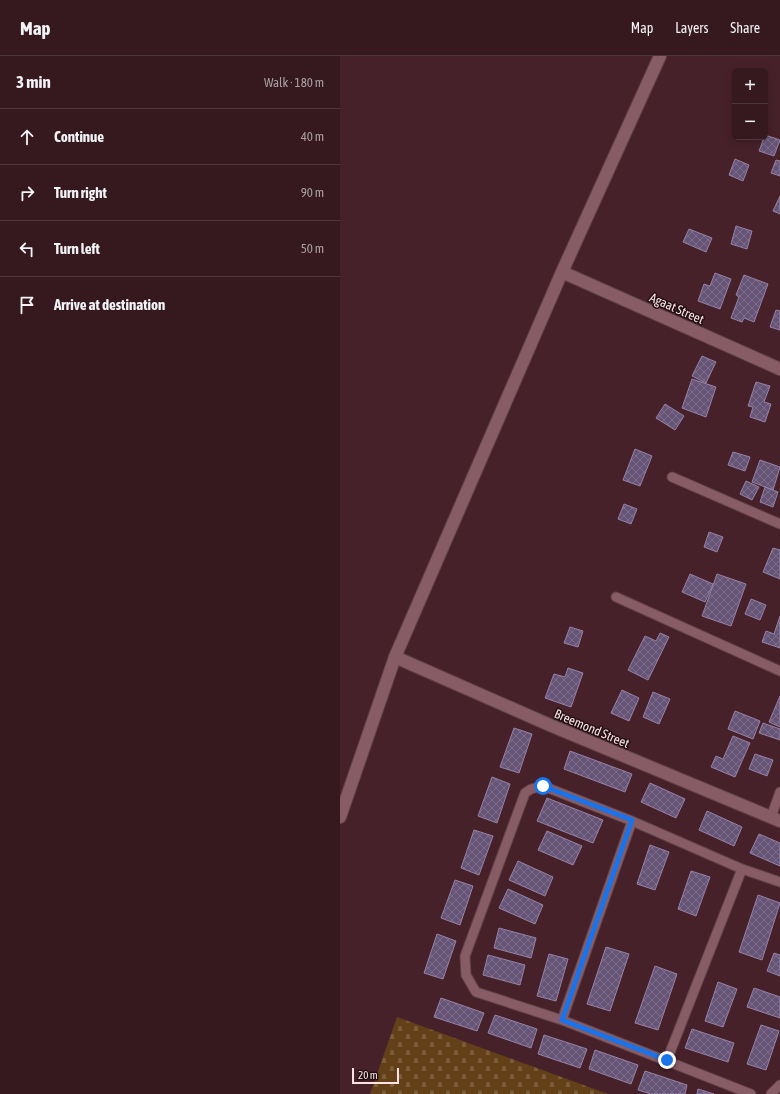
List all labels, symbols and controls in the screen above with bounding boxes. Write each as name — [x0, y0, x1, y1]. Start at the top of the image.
text: Map — [20, 17, 51, 39]
text: Map — [631, 20, 653, 36]
text: Layers — [675, 20, 708, 36]
text: Share — [730, 20, 760, 36]
map controls — [732, 68, 768, 140]
button: + — [732, 68, 768, 104]
text: 3 min — [16, 72, 51, 92]
text: Walk · 180 m — [264, 75, 324, 90]
button: − — [732, 104, 768, 140]
icon: ahead — [16, 126, 38, 148]
text: Continue — [54, 128, 104, 145]
text: 40 m — [301, 129, 324, 144]
icon: right — [16, 182, 38, 204]
text: Turn right — [54, 184, 107, 201]
text: 90 m — [301, 185, 324, 200]
icon: left — [16, 238, 38, 260]
text: Turn left — [54, 240, 100, 257]
text: 50 m — [301, 241, 324, 256]
street label: Agaat Street — [647, 290, 706, 327]
icon: arrive — [16, 294, 38, 316]
text: Arrive at destination — [54, 296, 165, 313]
street label: Breemond Street — [552, 706, 632, 751]
route start — [534, 777, 552, 795]
route end — [658, 1051, 676, 1069]
scale bar — [352, 1066, 399, 1085]
text: 20 m — [358, 1069, 378, 1081]

